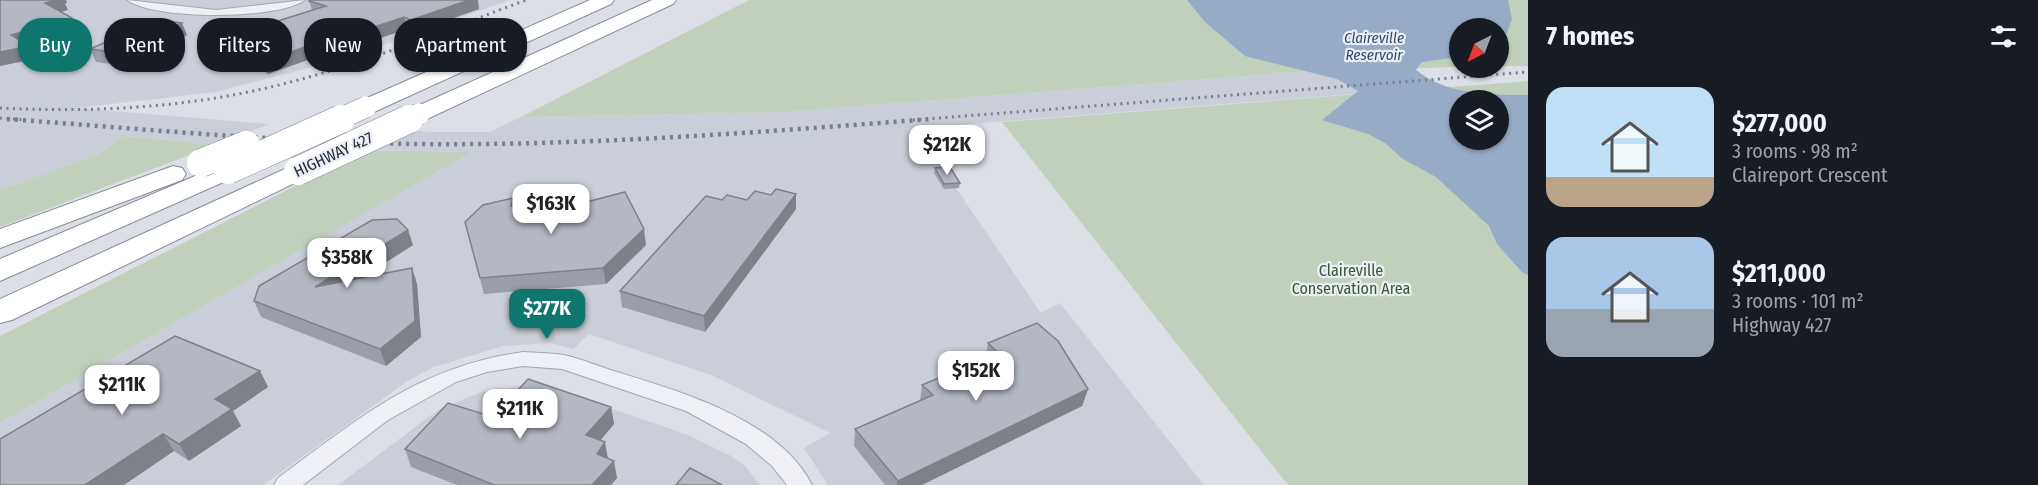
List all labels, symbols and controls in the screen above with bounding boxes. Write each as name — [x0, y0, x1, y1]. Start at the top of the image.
chip: Buy — [18, 18, 92, 72]
chip: Rent — [104, 18, 185, 72]
chip: Filters — [197, 18, 292, 72]
chip: New — [304, 18, 382, 72]
chip: Apartment — [394, 18, 527, 72]
north arrow — [1449, 18, 1509, 78]
map controls — [1449, 18, 1509, 150]
icon: filters — [1987, 20, 2020, 53]
text: 7 homes — [1546, 21, 1634, 52]
water label: Claireville Reservoir — [1344, 29, 1404, 64]
button: layers — [1449, 90, 1509, 150]
text: $277,000 — [1732, 108, 1827, 139]
icon: home — [1594, 111, 1666, 183]
pin: $212K — [905, 125, 989, 176]
street label: HIGHWAY 427 — [291, 128, 376, 181]
text: $212K — [923, 132, 971, 156]
text: 3 rooms · 98 m² — [1732, 139, 1858, 163]
text: Claireport Crescent — [1732, 163, 1888, 187]
pin: $163K — [509, 184, 593, 235]
text: $163K — [526, 191, 576, 215]
pin: $358K — [305, 238, 389, 289]
text: $358K — [321, 245, 373, 269]
text: $211,000 — [1732, 258, 1826, 289]
park label: Claireville Conservation Area — [1292, 261, 1411, 298]
icon: home — [1594, 261, 1666, 333]
pin: $277K — [505, 289, 589, 340]
text: 3 rooms · 101 m² — [1732, 289, 1863, 313]
text: $277K — [523, 296, 571, 320]
text: Highway 427 — [1732, 313, 1831, 337]
pin: $152K — [934, 351, 1018, 402]
text: $152K — [952, 358, 1000, 382]
pin: $211K — [80, 365, 164, 416]
text: $211K — [99, 372, 145, 396]
pin: $211K — [478, 389, 562, 440]
text: $211K — [497, 396, 543, 420]

